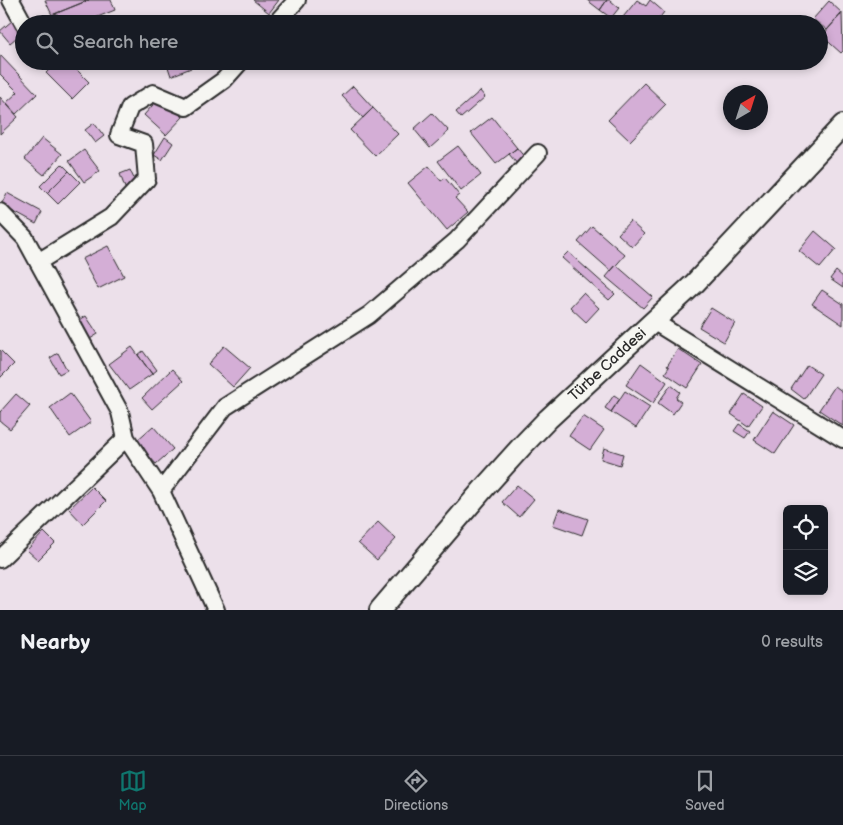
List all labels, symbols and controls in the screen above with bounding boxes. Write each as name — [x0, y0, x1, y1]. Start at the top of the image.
search box — [15, 15, 828, 70]
icon: search — [33, 29, 61, 57]
text: Search here — [73, 31, 178, 54]
north arrow — [723, 85, 768, 130]
street label: Türbe Caddesi — [565, 324, 650, 405]
map controls — [783, 505, 828, 595]
button: locate — [783, 505, 828, 550]
button: layers — [783, 550, 828, 595]
text: Nearby — [20, 630, 90, 655]
text: 0 results — [761, 633, 823, 652]
tab: Map — [119, 767, 147, 814]
tab: Directions — [384, 767, 448, 814]
tab: Saved — [685, 767, 724, 814]

